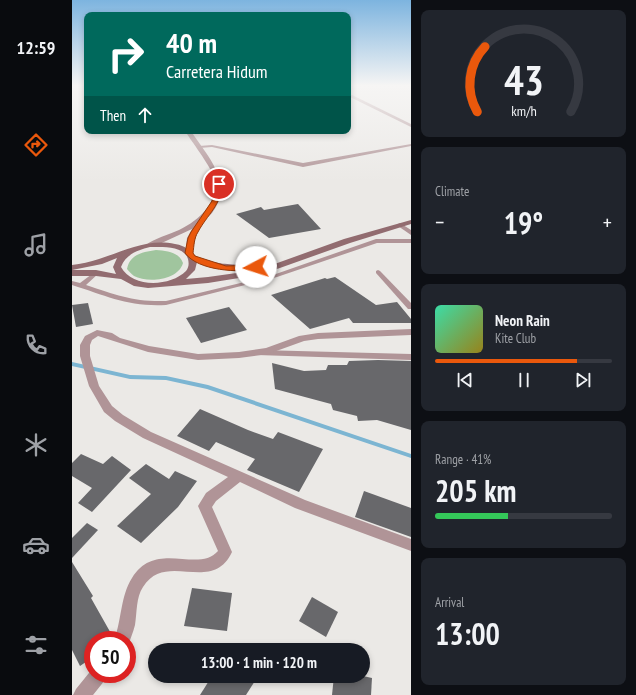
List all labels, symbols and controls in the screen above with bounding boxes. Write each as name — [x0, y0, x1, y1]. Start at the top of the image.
text: 40 m — [166, 24, 217, 61]
icon: right — [100, 28, 152, 80]
text: 12:59 — [17, 36, 55, 59]
text: 43 — [504, 52, 543, 105]
text: Carretera Hidum — [166, 60, 268, 83]
text: km/h — [511, 100, 536, 119]
icon: ahead — [134, 104, 156, 126]
text: Then — [100, 106, 126, 125]
icon: directions — [22, 131, 50, 159]
pin — [202, 167, 236, 201]
icon: arrive — [208, 173, 230, 195]
text: Climate — [435, 183, 469, 200]
text: 19° — [504, 203, 543, 242]
text: − — [435, 208, 444, 236]
text: + — [603, 208, 612, 236]
icon: music — [22, 231, 50, 259]
position arrow — [235, 246, 277, 288]
text: Neon Rain — [495, 311, 550, 330]
text: Kite Club — [495, 330, 536, 347]
icon: phone — [22, 331, 50, 359]
icon: previous — [454, 369, 476, 391]
icon: pause — [513, 369, 535, 391]
icon: next — [572, 369, 594, 391]
icon: climate — [22, 431, 50, 459]
text: Range · 41% — [435, 451, 491, 468]
text: 205 km — [435, 471, 516, 510]
icon: car — [22, 531, 50, 559]
text: Arrival — [435, 594, 464, 611]
text: 13:00 — [435, 614, 500, 653]
icon: filters — [22, 631, 50, 659]
speed limit sign: 50 — [84, 631, 136, 683]
text: 13:00 · 1 min · 120 m — [201, 653, 317, 672]

